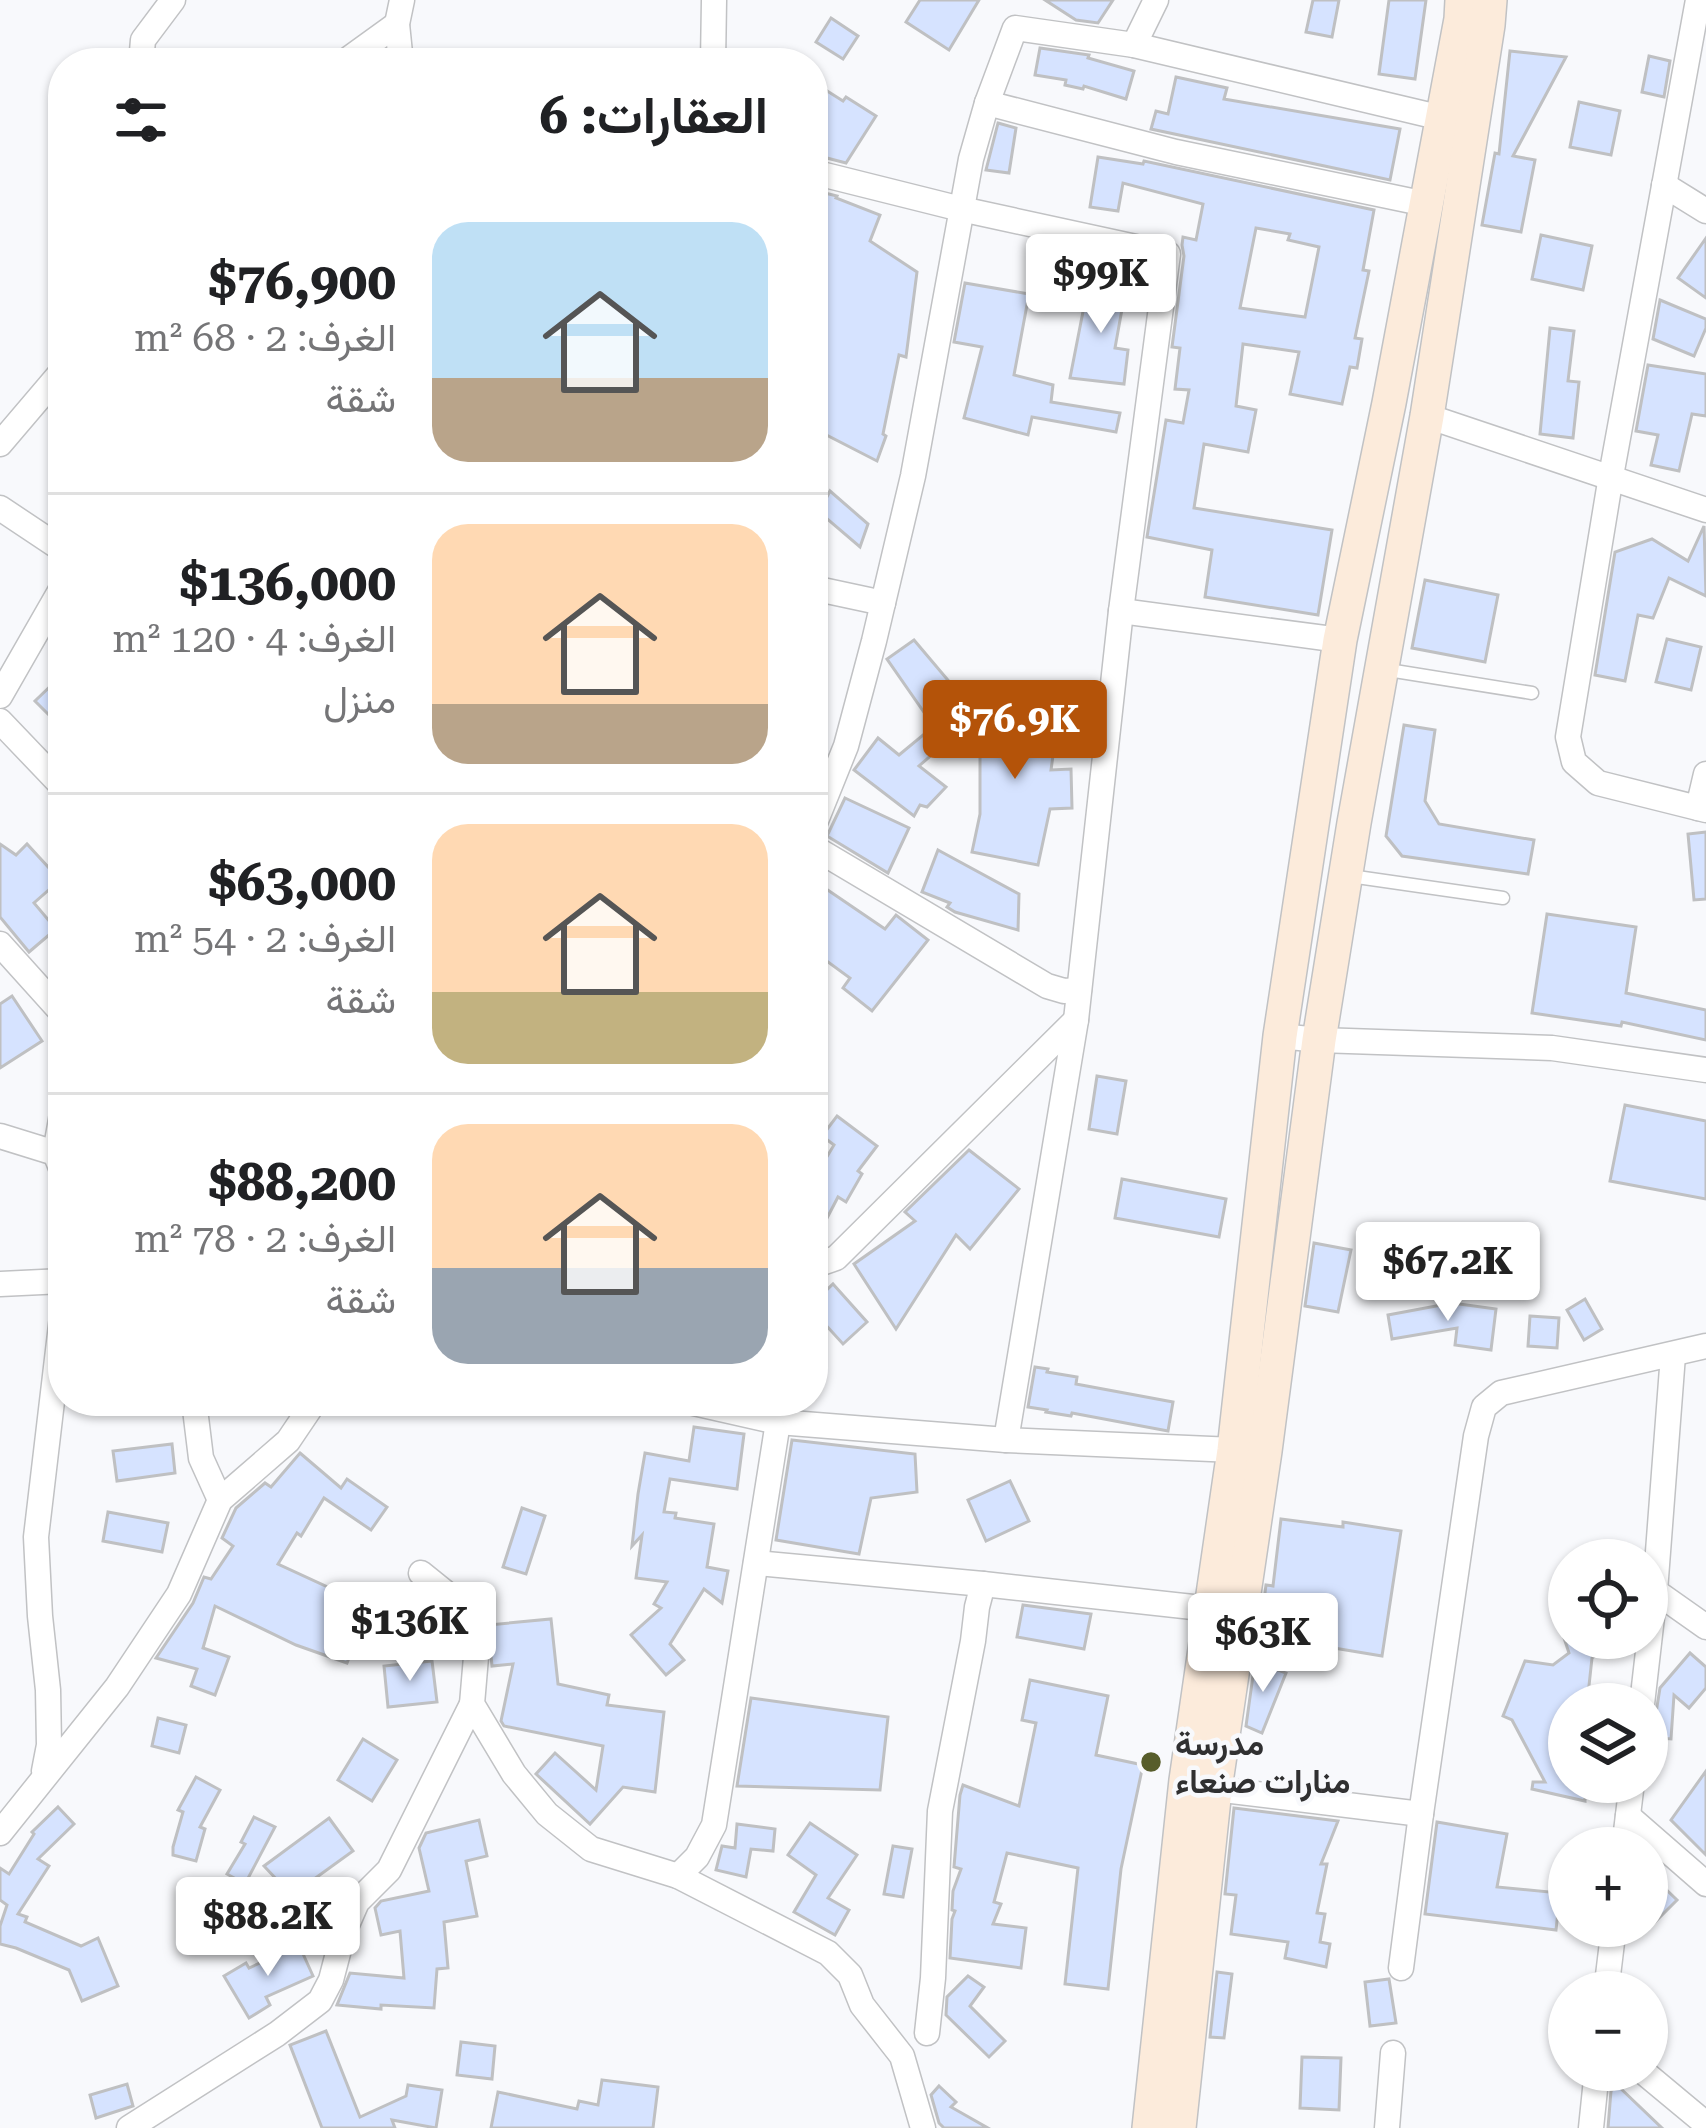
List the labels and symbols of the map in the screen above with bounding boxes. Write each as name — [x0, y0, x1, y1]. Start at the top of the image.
pin: $99K — [1030, 234, 1172, 336]
pin: $76.9K — [917, 680, 1113, 782]
pin: $67.2K — [1350, 1222, 1546, 1324]
pin: $136K — [326, 1582, 494, 1684]
pin: $63K — [1192, 1593, 1334, 1695]
place label: مدرسة منارات صنعاء — [1175, 1724, 1350, 1802]
marker: مدرسة منارات صنعاء — [1138, 1749, 1164, 1775]
pin: $88.2K — [170, 1877, 366, 1979]

